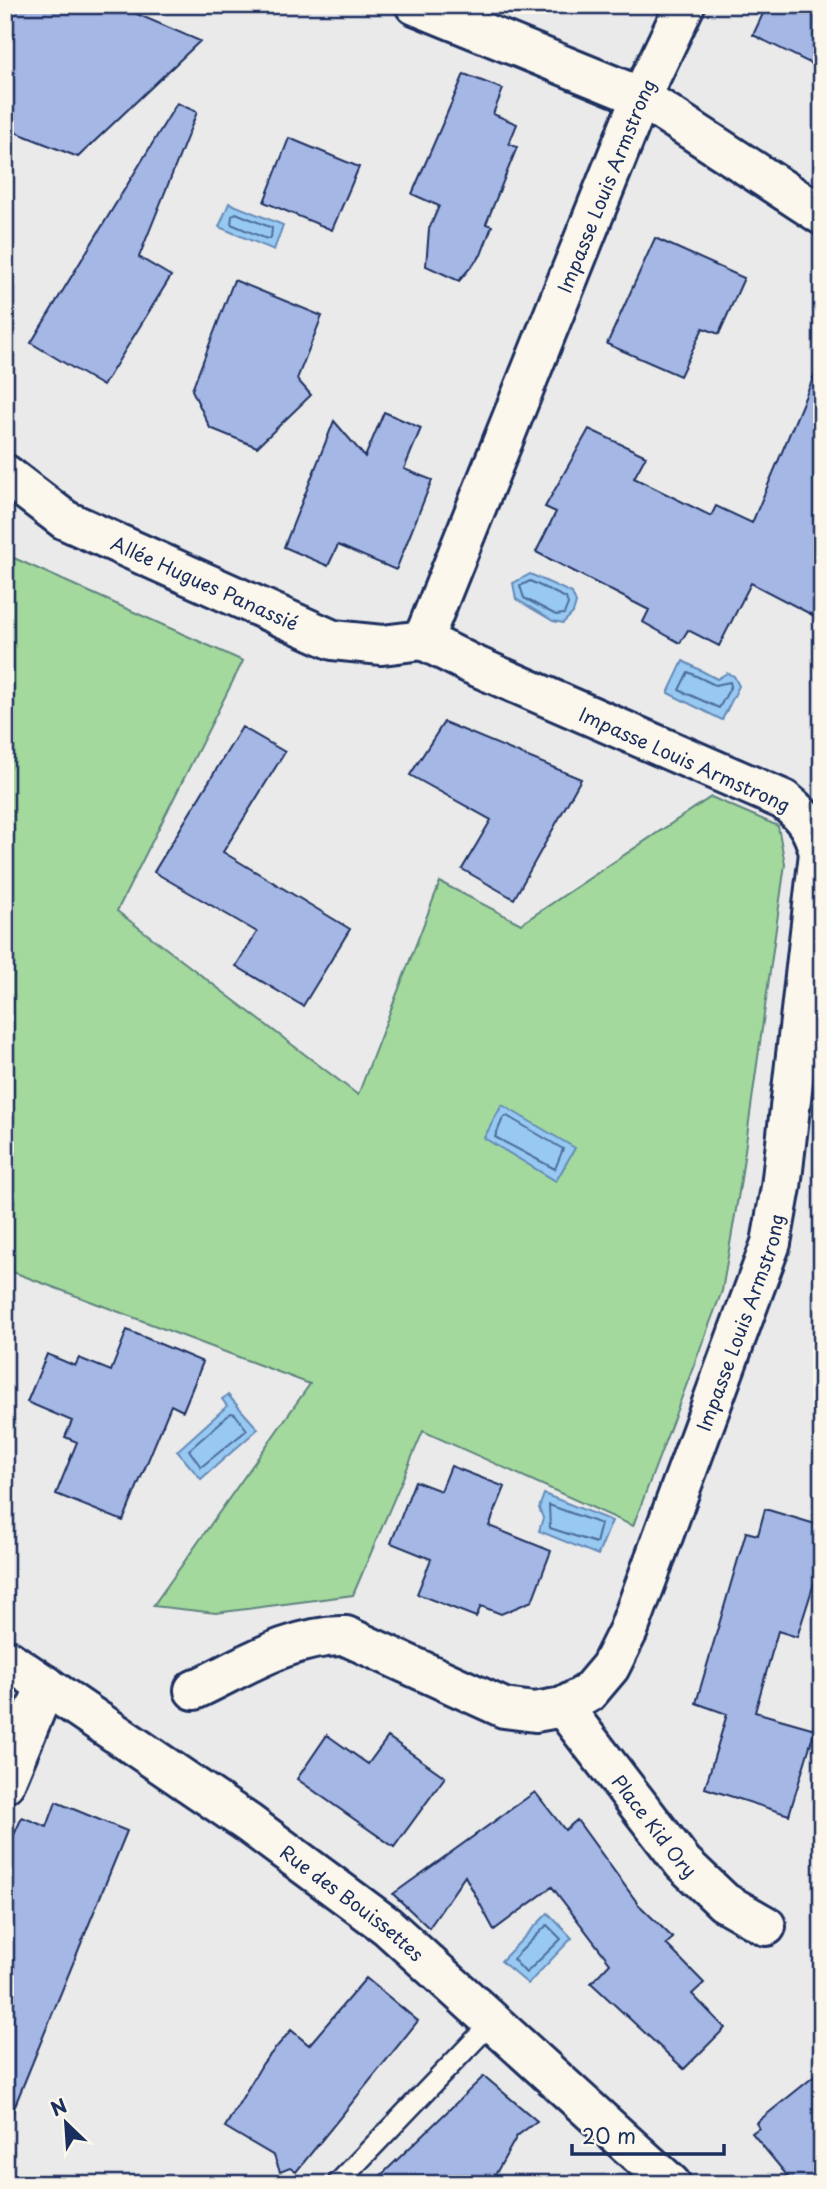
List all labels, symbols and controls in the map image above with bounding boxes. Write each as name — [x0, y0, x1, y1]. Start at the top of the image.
street label: Impasse Louis Armstrong — [550, 74, 662, 297]
street label: Allée Hugues Panassié — [107, 528, 303, 637]
street label: Impasse Louis Armstrong — [575, 700, 795, 818]
street label: Impasse Louis Armstrong — [689, 1211, 790, 1435]
street label: Place Kid Ory — [606, 1768, 704, 1883]
street label: Rue des Bouissettes — [275, 1838, 431, 1967]
north arrow — [32, 2088, 102, 2158]
text: N — [46, 2091, 71, 2123]
scale bar — [572, 2112, 724, 2156]
text: 20 m — [582, 2119, 636, 2151]

